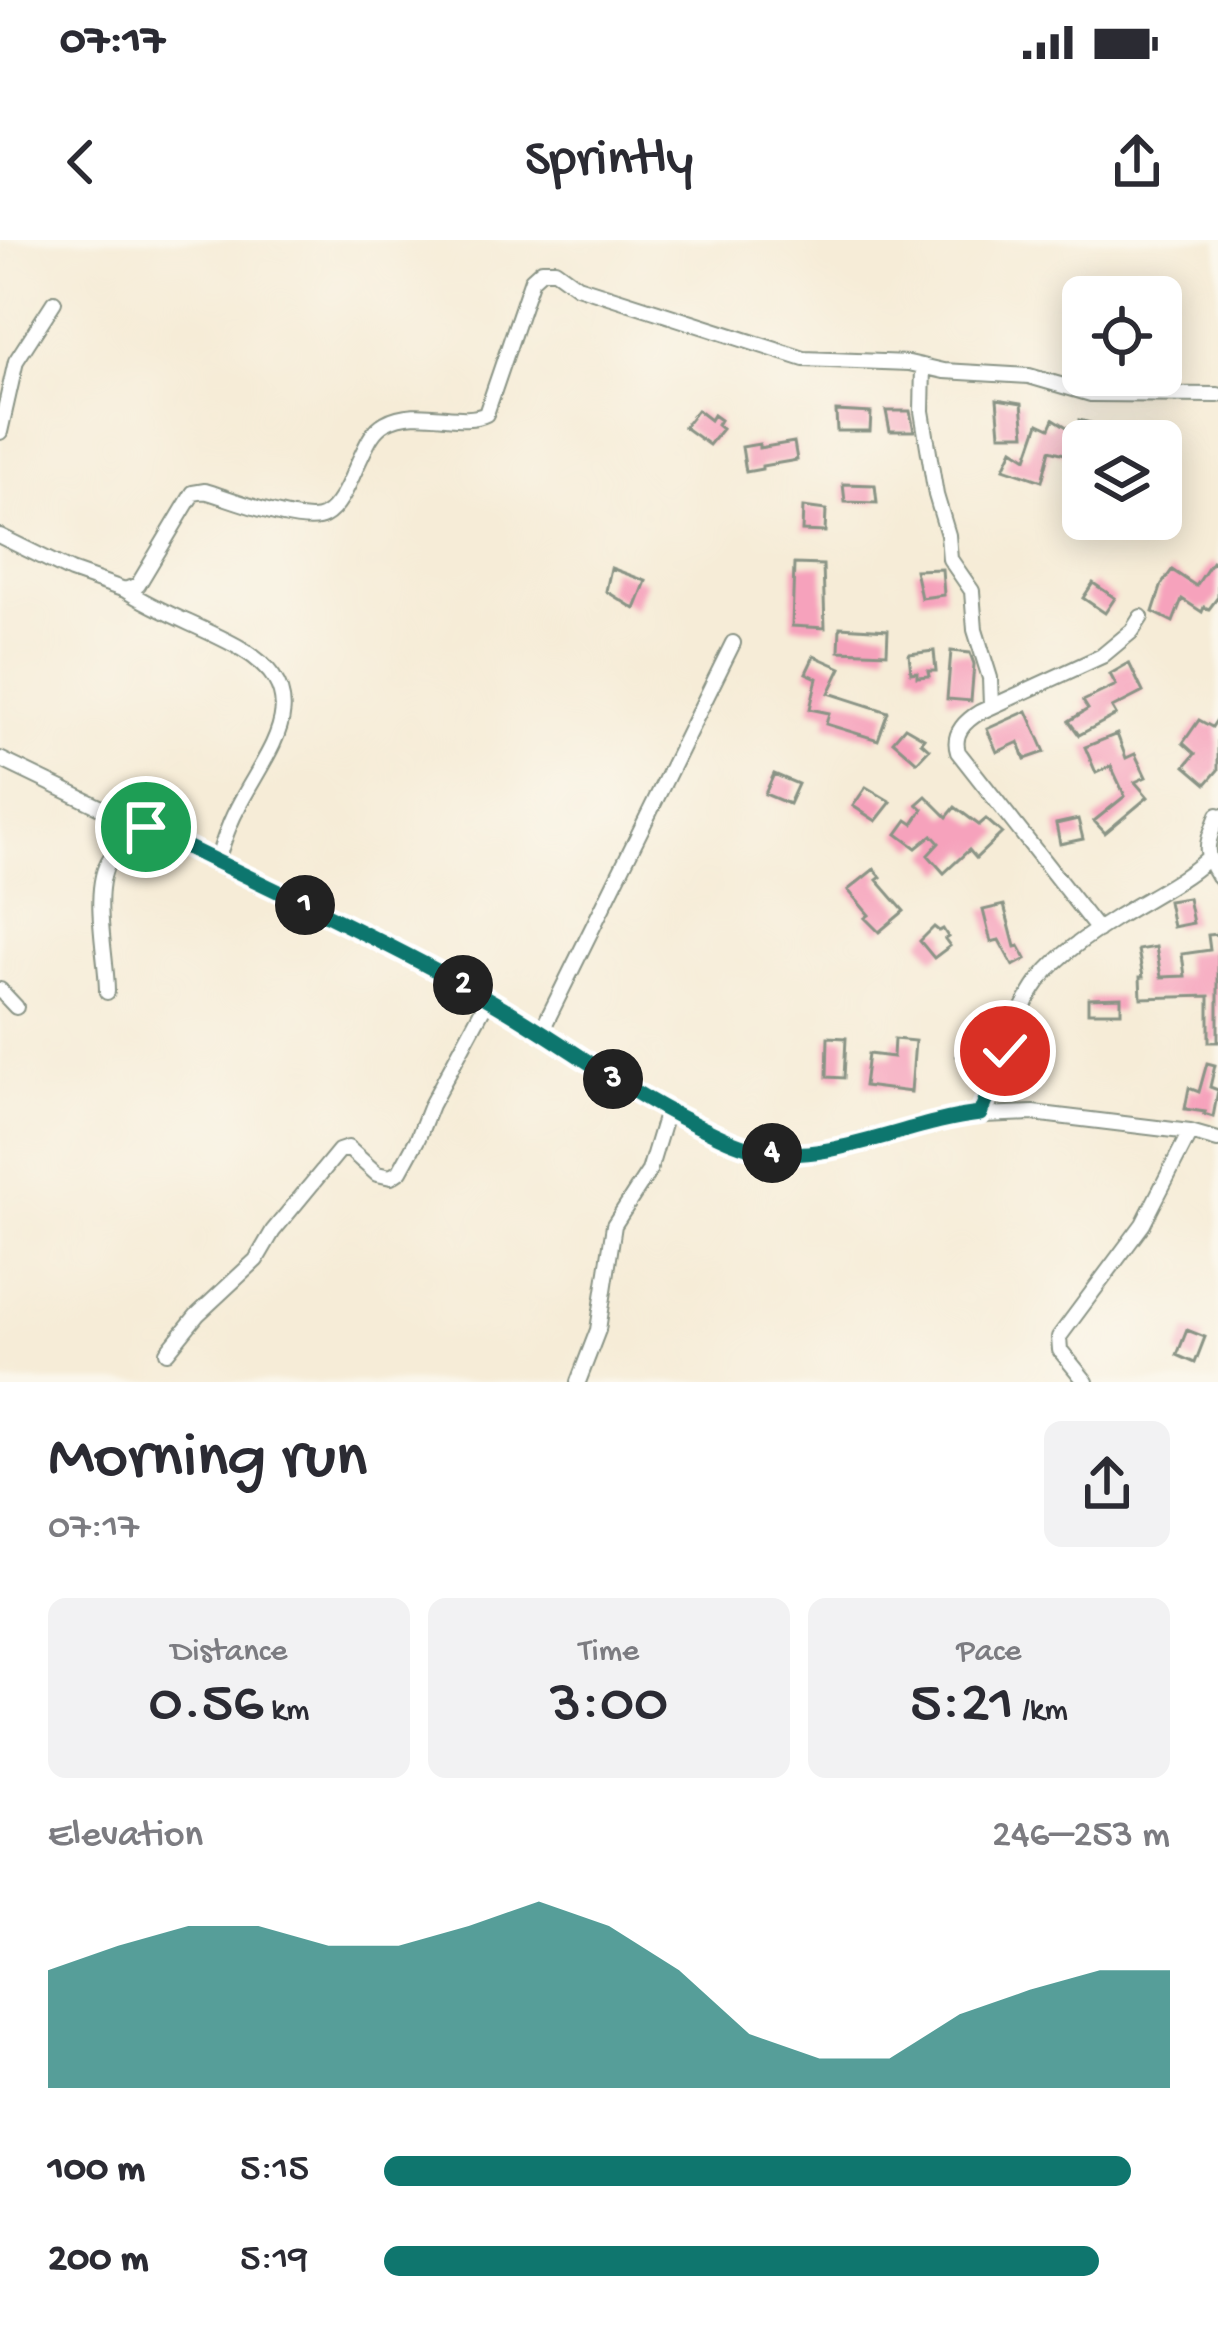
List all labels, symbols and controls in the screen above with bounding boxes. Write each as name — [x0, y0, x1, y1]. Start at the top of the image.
text: 07:17 — [60, 16, 165, 69]
icon: back — [48, 129, 114, 195]
icon: share — [1104, 129, 1170, 195]
text: Sprintly — [525, 130, 693, 194]
map controls — [1062, 276, 1182, 540]
button: locate — [1062, 276, 1182, 396]
button: layers — [1062, 420, 1182, 540]
pin — [95, 776, 197, 878]
icon: arrive — [113, 794, 179, 860]
pin: 1 — [275, 875, 335, 935]
text: 1 — [298, 886, 312, 924]
pin: 2 — [433, 955, 493, 1015]
text: 2 — [455, 966, 471, 1004]
pin — [954, 1000, 1056, 1102]
icon: check — [972, 1018, 1038, 1084]
pin: 3 — [583, 1049, 643, 1109]
text: 3 — [604, 1060, 622, 1098]
pin: 4 — [742, 1123, 802, 1183]
text: 4 — [764, 1134, 780, 1172]
button: share — [1044, 1421, 1170, 1547]
text: Morning run — [48, 1422, 367, 1500]
text: 07:17 — [48, 1506, 139, 1552]
text: Distance — [171, 1634, 287, 1672]
text: Time — [579, 1634, 639, 1672]
text: Pace — [957, 1634, 1021, 1672]
text: 0.56 — [149, 1672, 263, 1742]
text: 3:00 — [550, 1672, 668, 1742]
text: 5:21 — [910, 1672, 1014, 1742]
text: km — [263, 1693, 309, 1731]
text: /km — [1014, 1693, 1068, 1731]
text: Elevation — [48, 1814, 203, 1860]
text: 246–253 m — [992, 1814, 1170, 1860]
text: 100 m — [48, 2148, 145, 2194]
text: 5:15 — [240, 2148, 309, 2194]
text: 200 m — [48, 2238, 148, 2284]
text: 5:19 — [240, 2238, 308, 2284]

